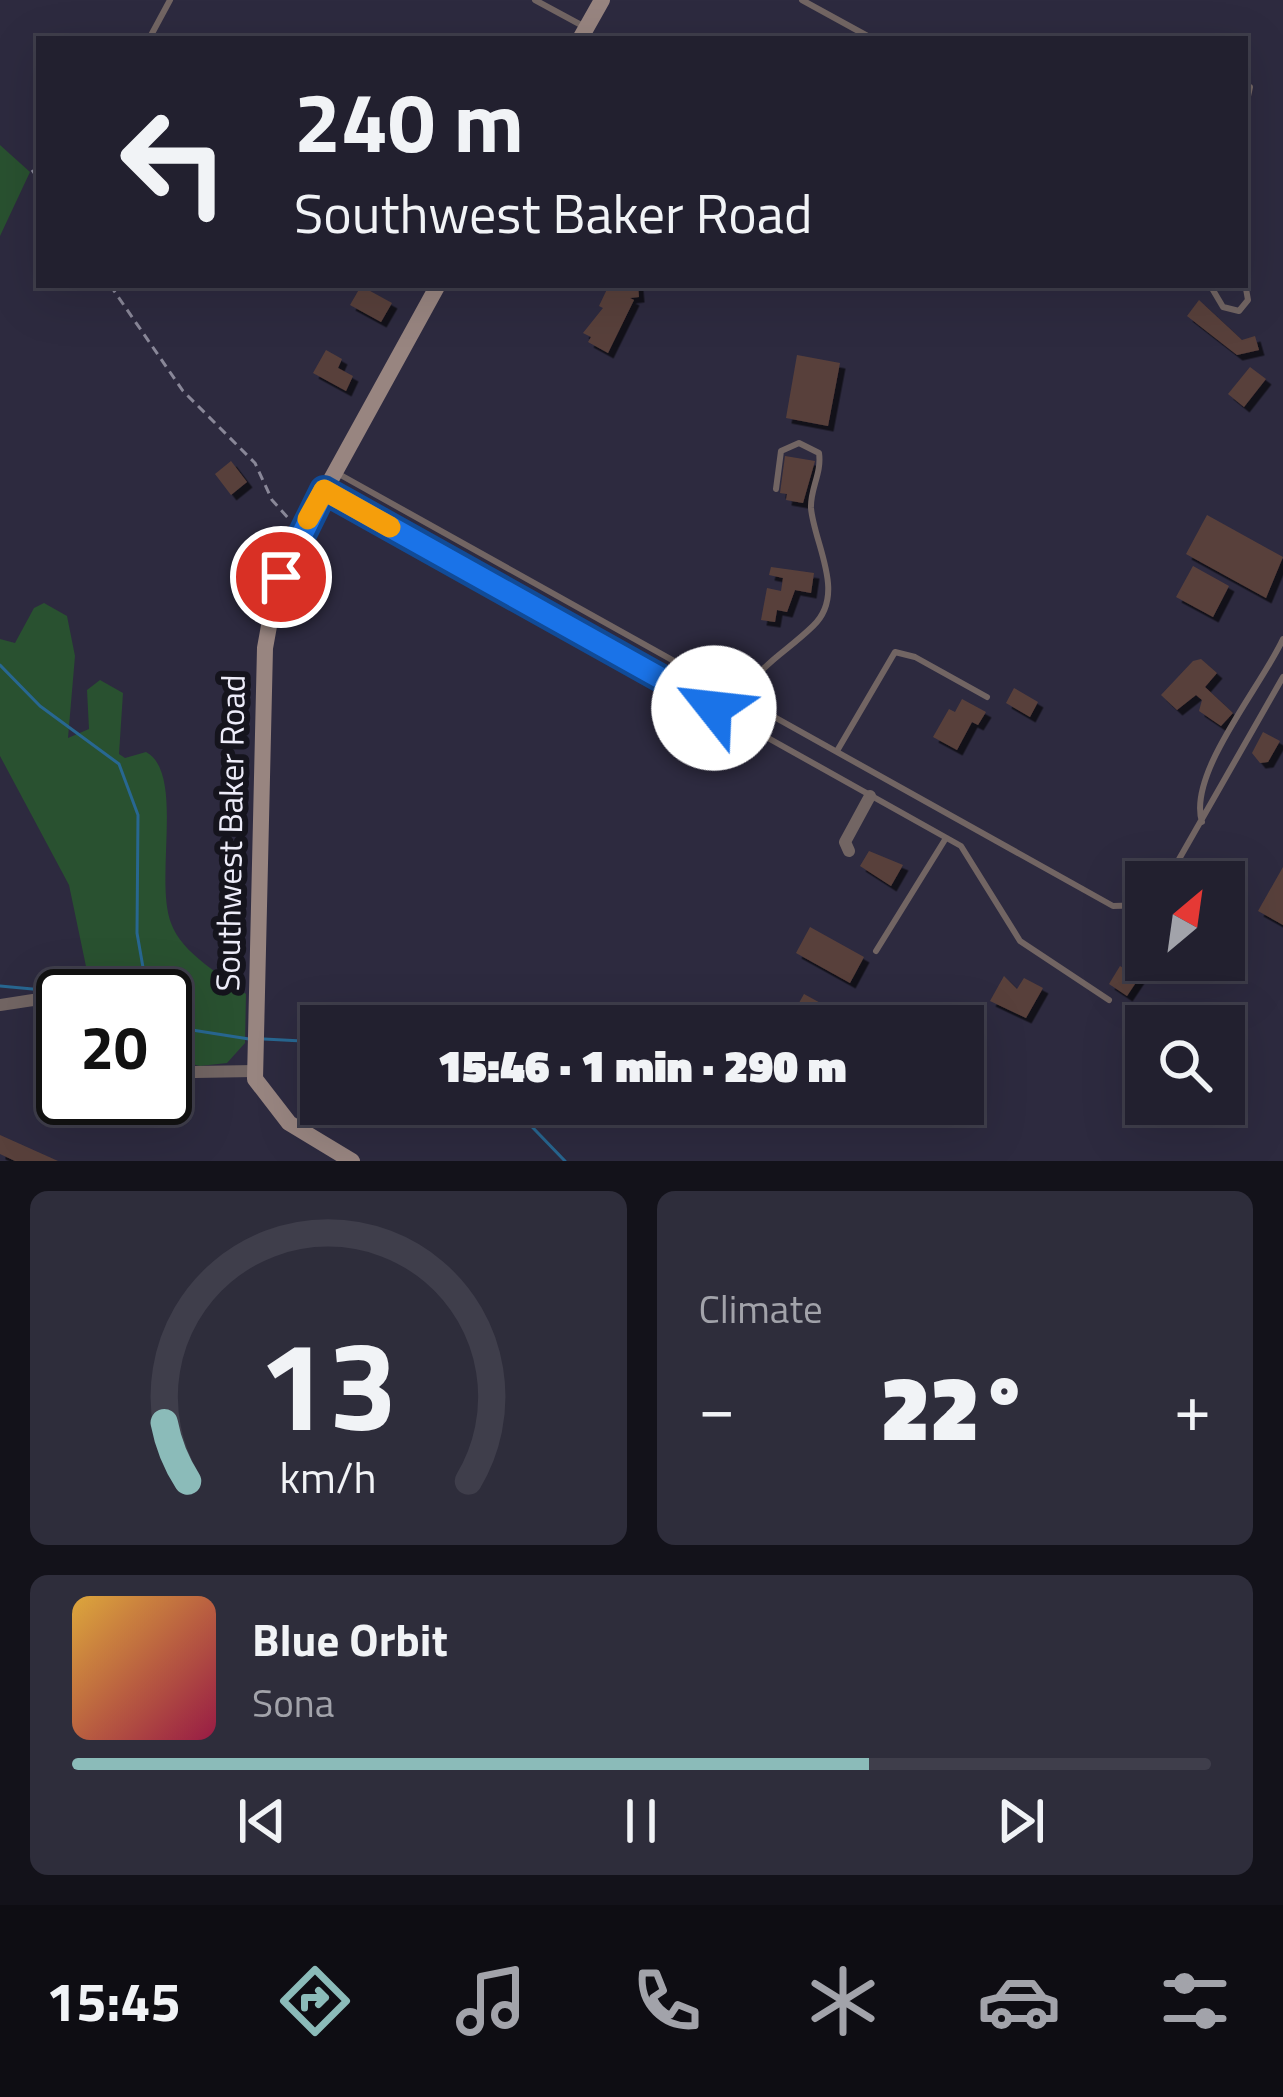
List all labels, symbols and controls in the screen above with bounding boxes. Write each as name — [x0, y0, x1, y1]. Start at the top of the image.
text: 240 m — [294, 57, 524, 185]
icon: left — [96, 84, 252, 240]
text: Southwest Baker Road — [294, 172, 812, 254]
pin — [230, 526, 332, 628]
icon: arrive — [248, 544, 314, 610]
position arrow — [651, 645, 777, 771]
street label: Southwest Baker Road — [202, 674, 258, 992]
north arrow — [1125, 861, 1245, 981]
map controls — [1125, 861, 1245, 1125]
speed limit sign: 20 — [36, 969, 192, 1125]
button: search — [1125, 1005, 1245, 1125]
text: 15:46 · 1 min · 290 m — [438, 1031, 846, 1099]
text: Climate — [699, 1279, 823, 1338]
text: 13 — [258, 1289, 398, 1478]
text: 22° — [881, 1338, 1029, 1475]
text: − — [699, 1356, 735, 1457]
text: + — [1174, 1356, 1211, 1457]
text: km/h — [280, 1444, 377, 1510]
text: Blue Orbit — [252, 1605, 448, 1673]
text: Sona — [252, 1673, 334, 1732]
icon: previous — [229, 1788, 295, 1854]
icon: pause — [608, 1788, 674, 1854]
icon: next — [988, 1788, 1054, 1854]
icon: directions — [273, 1959, 357, 2043]
icon: music — [449, 1959, 533, 2043]
icon: phone — [625, 1959, 709, 2043]
icon: climate — [801, 1959, 885, 2043]
icon: car — [977, 1959, 1061, 2043]
icon: filters — [1153, 1959, 1237, 2043]
text: 15:45 — [46, 1960, 181, 2042]

